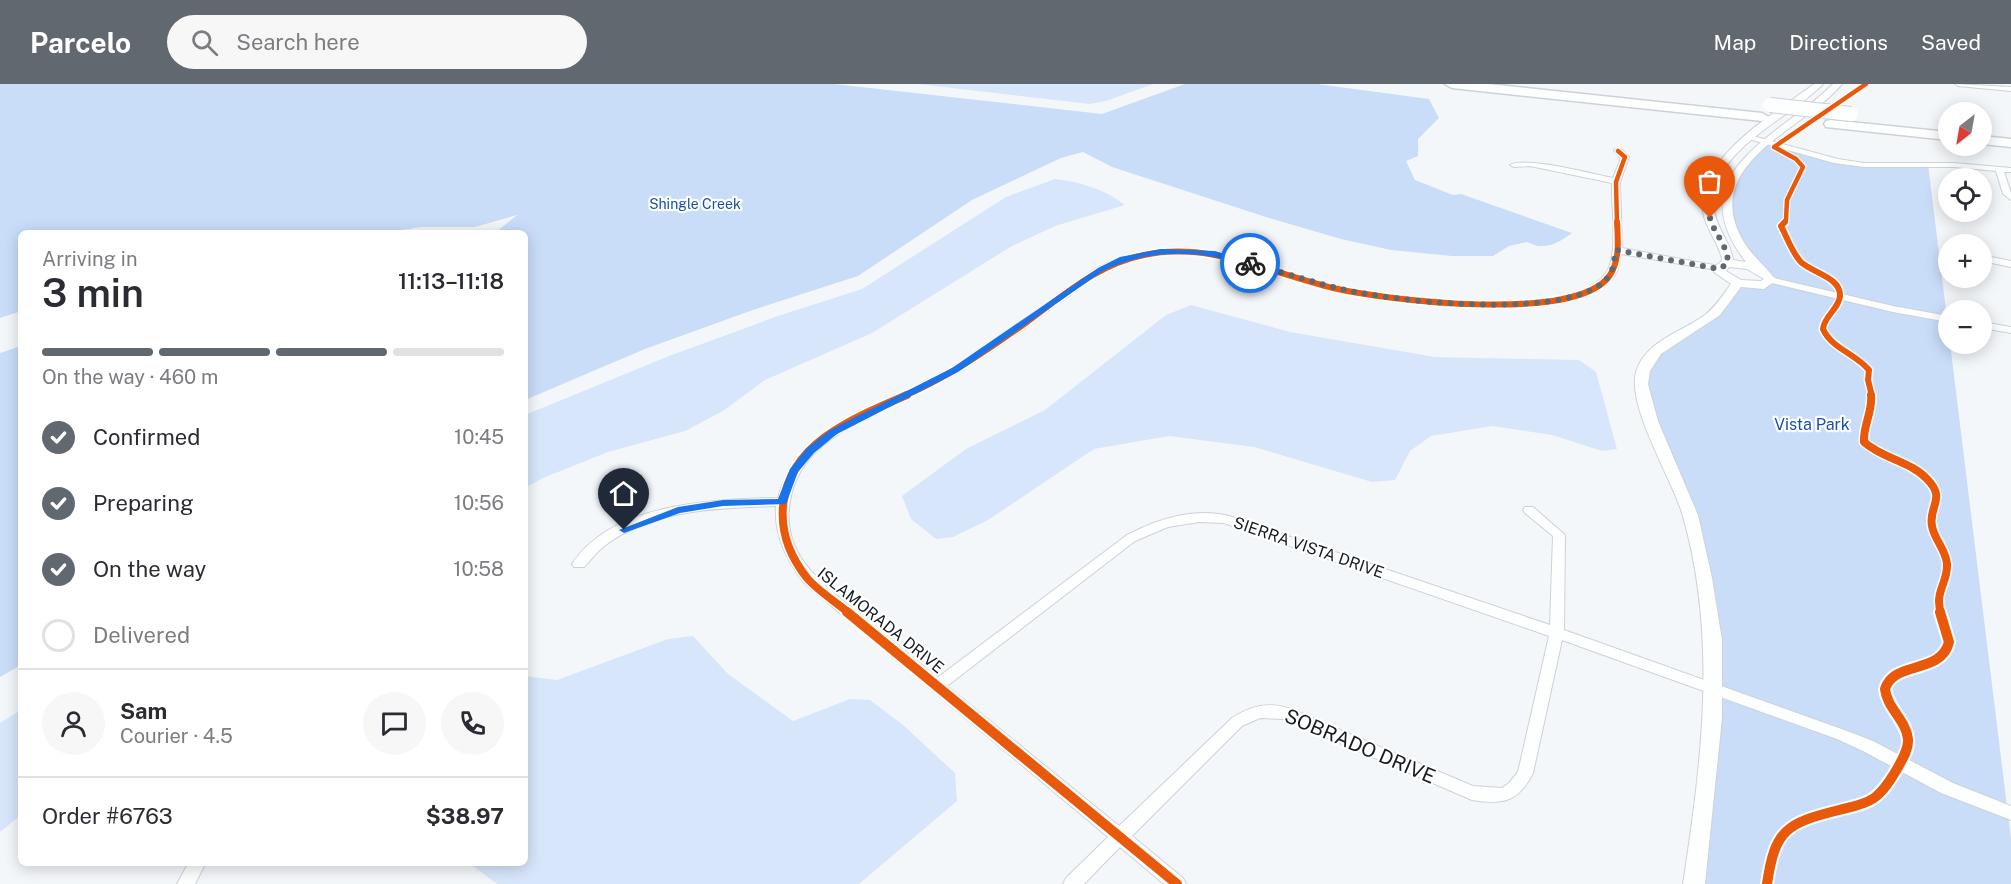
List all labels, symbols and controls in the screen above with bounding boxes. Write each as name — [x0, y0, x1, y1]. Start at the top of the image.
search box — [167, 15, 587, 69]
text: Parcelo — [30, 26, 131, 59]
icon: search — [188, 26, 221, 59]
text: Search here — [236, 29, 360, 55]
text: Map — [1714, 30, 1756, 55]
text: Directions — [1789, 30, 1888, 55]
text: Saved — [1921, 30, 1981, 55]
north arrow — [1938, 102, 1992, 156]
map controls — [1938, 102, 1992, 354]
pin — [1684, 156, 1735, 218]
icon: bag — [1693, 165, 1726, 198]
button: locate — [1938, 168, 1992, 222]
park label: Shingle Creek — [649, 196, 741, 212]
courier — [1220, 233, 1280, 293]
button: + — [1938, 234, 1992, 288]
text: Arriving in — [42, 247, 137, 271]
icon: bike — [1234, 247, 1267, 280]
text: 11:13–11:18 — [398, 268, 504, 294]
text: 3 min — [42, 270, 144, 316]
button: − — [1938, 300, 1992, 354]
text: On the way · 460 m — [42, 365, 218, 389]
park label: Vista Park — [1774, 415, 1850, 434]
icon: check — [42, 421, 75, 454]
text: Confirmed — [93, 424, 200, 450]
text: 10:45 — [454, 425, 504, 449]
pin — [598, 468, 649, 530]
icon: home — [607, 477, 640, 510]
icon: check — [42, 487, 75, 520]
text: Preparing — [93, 490, 194, 516]
text: 10:56 — [454, 491, 504, 515]
street label: SIERRA VISTA DRIVE — [1231, 513, 1387, 582]
icon: check — [42, 553, 75, 586]
text: On the way — [93, 556, 206, 582]
text: 10:58 — [453, 557, 504, 581]
street label: ISLAMORADA DRIVE — [814, 564, 948, 677]
text: Delivered — [93, 622, 190, 648]
button: person — [42, 692, 105, 755]
button: chat — [363, 692, 426, 755]
button: phone — [441, 692, 504, 755]
text: Sam — [120, 698, 167, 724]
street label: SOBRADO DRIVE — [1281, 703, 1439, 789]
text: Courier · 4.5 — [120, 724, 233, 748]
text: Order #6763 — [42, 803, 173, 829]
text: $38.97 — [426, 803, 504, 829]

